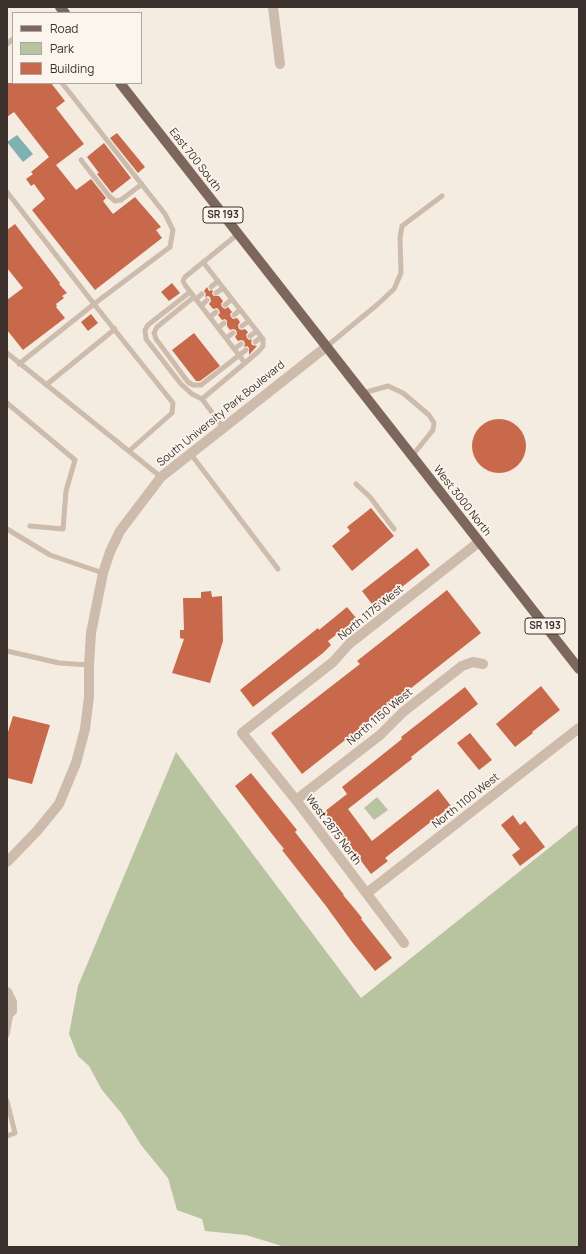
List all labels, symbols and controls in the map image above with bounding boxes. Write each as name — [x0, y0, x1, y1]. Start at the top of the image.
legend — [12, 12, 142, 84]
text: Road — [50, 20, 78, 37]
text: Park — [50, 40, 74, 57]
text: Building — [50, 60, 94, 77]
street label: East 700 South — [166, 126, 224, 194]
road number: SR 193 — [203, 207, 243, 223]
street label: South University Park Boulevard — [155, 358, 287, 470]
street label: West 3000 North — [430, 463, 494, 539]
street label: North 1175 West — [336, 583, 406, 643]
road number: SR 193 — [525, 618, 565, 634]
street label: North 1150 West — [345, 686, 415, 748]
street label: North 1100 West — [430, 771, 502, 831]
street label: West 2875 North — [302, 792, 364, 868]

